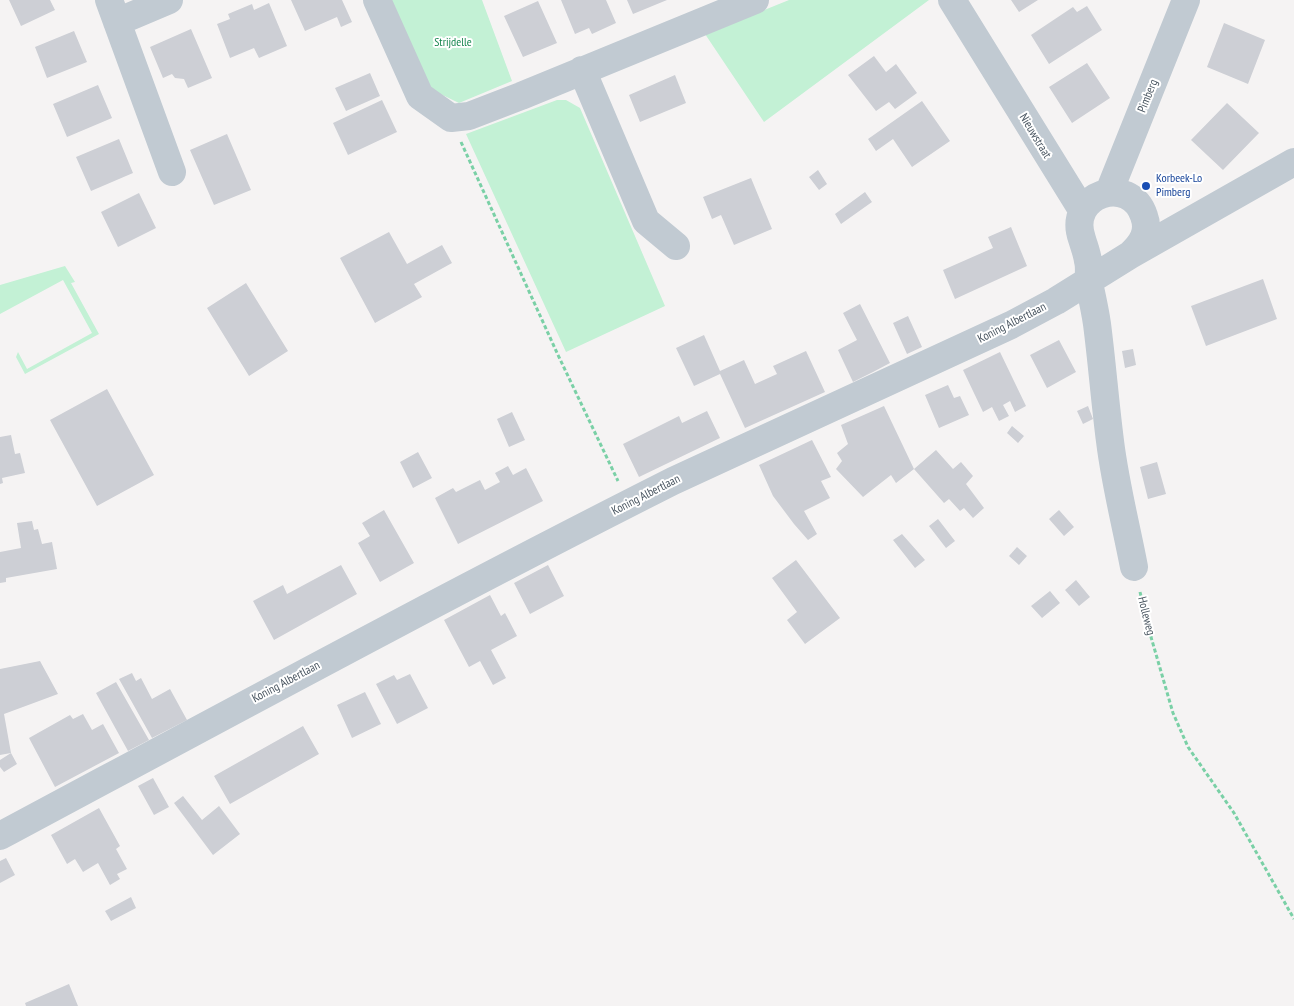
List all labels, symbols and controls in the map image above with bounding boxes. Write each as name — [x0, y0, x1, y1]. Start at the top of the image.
park label: Strijdelle — [434, 36, 472, 50]
street label: Pimberg — [1135, 77, 1161, 115]
street label: Nieuwstraat — [1016, 111, 1054, 161]
place label: Korbeek-Lo Pimberg — [1156, 172, 1202, 200]
marker: Korbeek-Lo Pimberg — [1140, 180, 1152, 192]
street label: Koning Albertlaan — [975, 300, 1049, 346]
street label: Koning Albertlaan — [609, 472, 683, 518]
street label: Holleweg — [1134, 595, 1158, 637]
street label: Koning Albertlaan — [250, 658, 322, 706]

